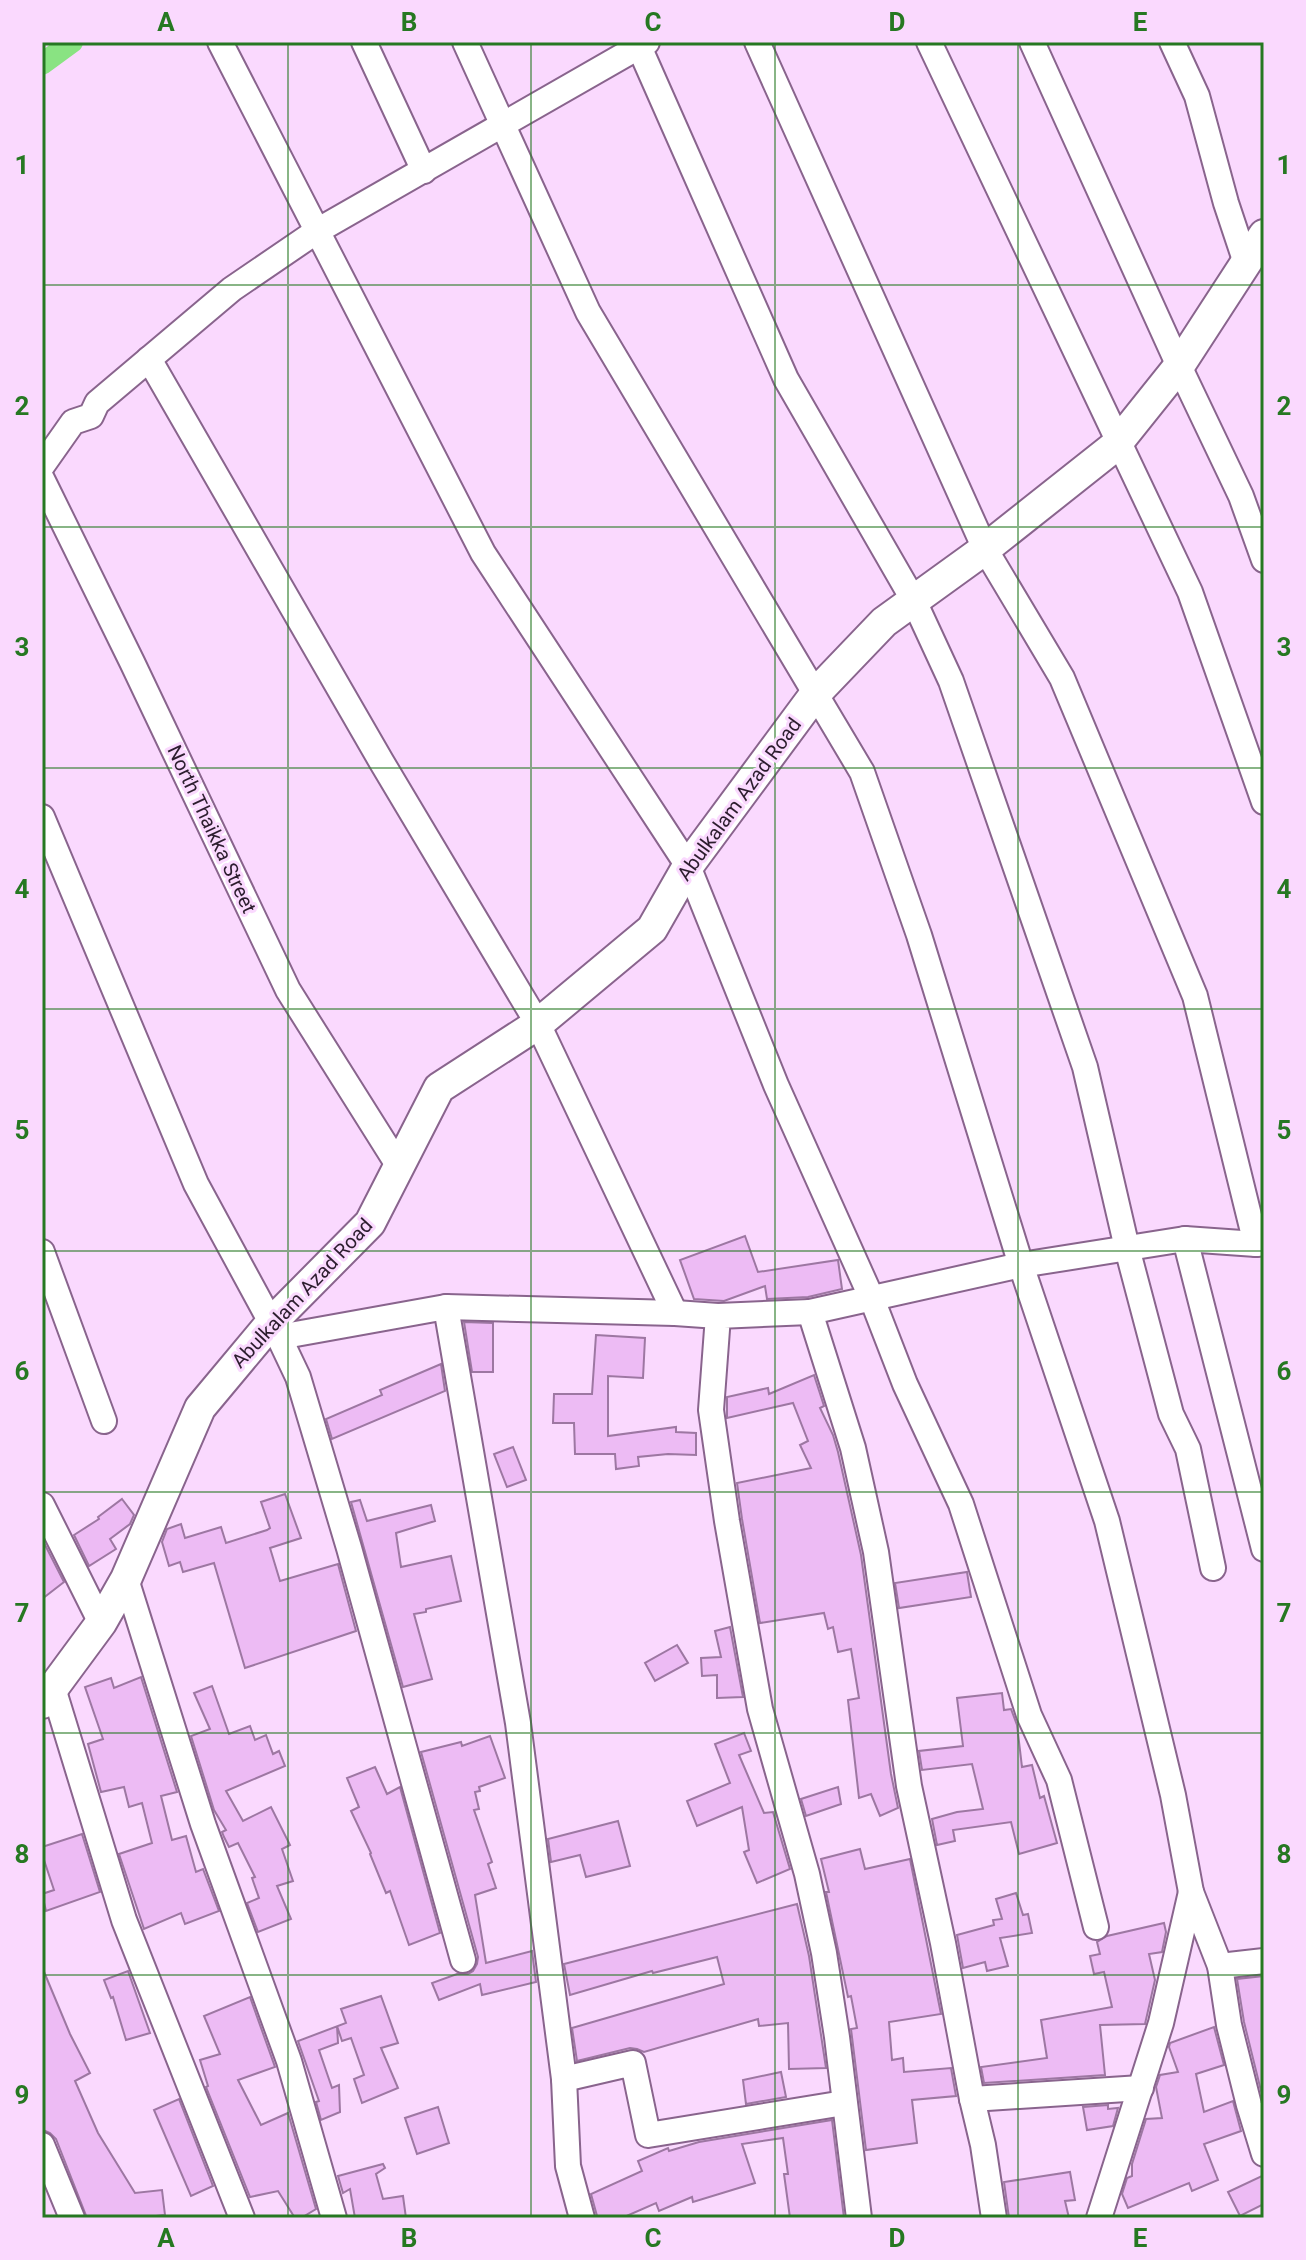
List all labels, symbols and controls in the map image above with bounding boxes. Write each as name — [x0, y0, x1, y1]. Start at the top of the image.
text: A — [157, 7, 175, 37]
text: B — [401, 7, 417, 37]
text: C — [644, 7, 662, 37]
text: D — [889, 7, 905, 37]
text: E — [1133, 7, 1148, 37]
text: 1 — [15, 150, 29, 180]
text: 1 — [1277, 150, 1291, 180]
text: 2 — [15, 391, 29, 421]
text: 2 — [1277, 391, 1291, 421]
text: 3 — [15, 632, 29, 662]
text: 3 — [1277, 632, 1291, 662]
street label: Abulkalam Azad Road — [672, 713, 806, 885]
street label: North Thaikka Street — [163, 741, 261, 917]
text: 4 — [15, 874, 30, 904]
text: 4 — [1277, 874, 1292, 904]
text: 5 — [15, 1115, 29, 1145]
text: 5 — [1277, 1115, 1291, 1145]
street label: Abulkalam Azad Road — [227, 1213, 377, 1373]
text: 6 — [15, 1356, 30, 1386]
text: 6 — [1277, 1356, 1292, 1386]
text: 7 — [15, 1598, 29, 1628]
text: 7 — [1277, 1598, 1291, 1628]
text: 8 — [15, 1839, 29, 1869]
text: 8 — [1277, 1839, 1291, 1869]
text: 9 — [15, 2080, 29, 2110]
text: 9 — [1277, 2080, 1291, 2110]
text: A — [157, 2223, 175, 2253]
text: B — [401, 2223, 417, 2253]
text: C — [644, 2223, 662, 2253]
text: D — [889, 2223, 905, 2253]
text: E — [1133, 2223, 1148, 2253]

